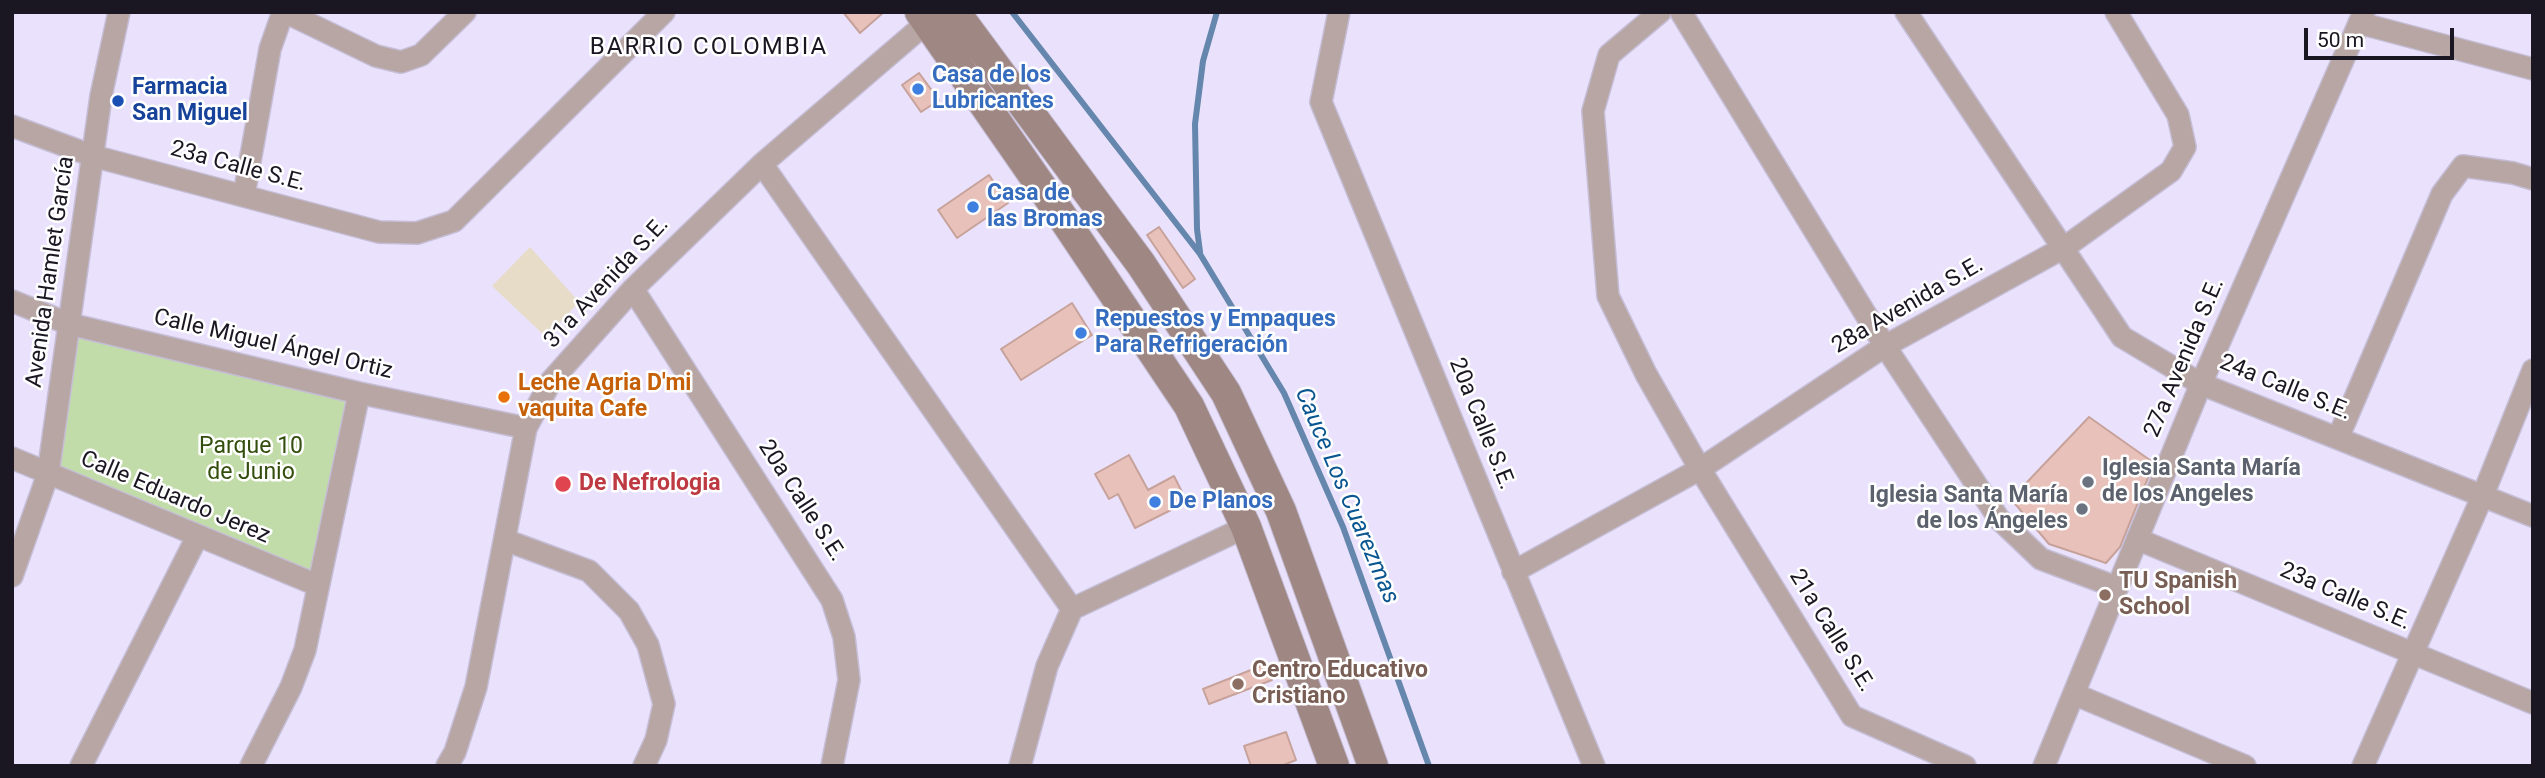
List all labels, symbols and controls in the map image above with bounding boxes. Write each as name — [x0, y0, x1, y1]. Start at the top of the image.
scale bar — [2307, 14, 2458, 58]
text: 50 m — [2317, 28, 2364, 52]
district label: BARRIO COLOMBIA — [592, 34, 826, 62]
place label: Casa de los Lubricantes — [932, 62, 1054, 116]
place label: Farmacia San Miguel — [132, 74, 248, 128]
marker: Casa de los Lubricantes — [910, 81, 926, 97]
marker: Farmacia San Miguel — [110, 93, 126, 109]
street label: 23a Calle S.E. — [167, 136, 309, 198]
street label: Avenida Hamlet García — [21, 155, 81, 389]
place label: Casa de las Bromas — [987, 180, 1103, 234]
marker: Casa de las Bromas — [965, 199, 981, 215]
street label: 31a Avenida S.E. — [539, 211, 675, 355]
street label: 28a Avenida S.E. — [1827, 252, 1989, 360]
street label: 27a Avenida S.E. — [2139, 274, 2231, 442]
street label: Calle Miguel Ángel Ortiz — [151, 304, 395, 386]
place label: Repuestos y Empaques Para Refrigeración — [1095, 306, 1336, 360]
marker: Repuestos y Empaques Para Refrigeración — [1073, 325, 1089, 341]
street label: 24a Calle S.E. — [2215, 349, 2355, 427]
street label: 20a Calle S.E. — [1442, 354, 1520, 494]
place label: Leche Agria D'mi vaquita Cafe — [518, 370, 691, 424]
water label: Cauce Los Cuarezmas — [1287, 384, 1405, 608]
marker: Leche Agria D'mi vaquita Cafe — [496, 389, 512, 405]
park label: Parque 10 de Junio — [199, 433, 303, 487]
street label: 20a Calle S.E. — [751, 435, 851, 567]
street label: Calle Eduardo Jerez — [76, 446, 274, 550]
place label: Iglesia Santa María de los Angeles — [2102, 455, 2301, 509]
place label: De Nefrologia — [579, 470, 721, 498]
marker: De Nefrologia — [553, 474, 573, 494]
marker: Iglesia Santa María de los Angeles — [2080, 474, 2096, 490]
place label: Iglesia Santa María de los Ángeles — [1869, 482, 2068, 536]
place label: De Planos — [1169, 488, 1273, 516]
marker: De Planos — [1147, 494, 1163, 510]
marker: Iglesia Santa María de los Ángeles — [2074, 501, 2090, 517]
street label: 23a Calle S.E. — [2275, 557, 2415, 637]
street label: 21a Calle S.E. — [1782, 565, 1880, 697]
place label: TU Spanish School — [2119, 568, 2237, 622]
marker: TU Spanish School — [2097, 587, 2113, 603]
place label: Centro Educativo Cristiano — [1252, 657, 1428, 711]
marker: Centro Educativo Cristiano — [1230, 676, 1246, 692]

